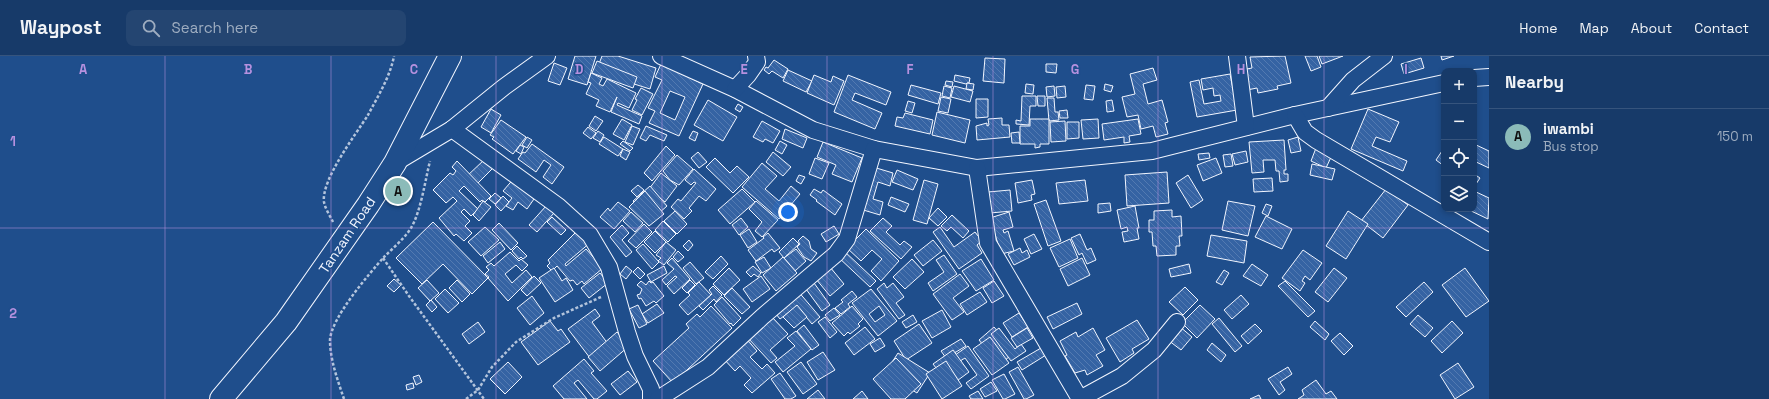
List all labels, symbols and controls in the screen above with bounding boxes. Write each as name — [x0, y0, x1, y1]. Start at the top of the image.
search box — [126, 10, 406, 46]
text: Waypost — [20, 15, 102, 40]
icon: search — [140, 17, 162, 39]
text: Search here — [172, 18, 258, 37]
text: Home — [1519, 19, 1557, 37]
text: Map — [1579, 19, 1609, 37]
text: About — [1631, 19, 1672, 37]
text: Contact — [1694, 19, 1749, 37]
text: A — [79, 61, 88, 78]
text: B — [244, 61, 253, 78]
text: C — [410, 61, 418, 78]
text: D — [575, 61, 584, 78]
text: E — [740, 61, 748, 78]
text: F — [907, 61, 914, 78]
text: G — [1071, 61, 1079, 78]
text: H — [1237, 61, 1245, 78]
text: I — [1404, 61, 1408, 78]
map controls — [1441, 68, 1477, 212]
button: + — [1441, 68, 1477, 104]
text: Nearby — [1505, 71, 1564, 93]
button: − — [1441, 104, 1477, 140]
text: iwambi — [1543, 119, 1594, 138]
text: A — [1514, 128, 1522, 145]
text: 150 m — [1717, 128, 1753, 145]
text: 1 — [10, 133, 16, 150]
text: Bus stop — [1543, 138, 1599, 155]
button: locate — [1441, 140, 1477, 176]
pin: A — [385, 176, 411, 206]
button: layers — [1441, 176, 1477, 212]
street label: Tanzam Road — [315, 193, 379, 277]
your location — [778, 202, 798, 222]
text: 2 — [9, 305, 17, 322]

